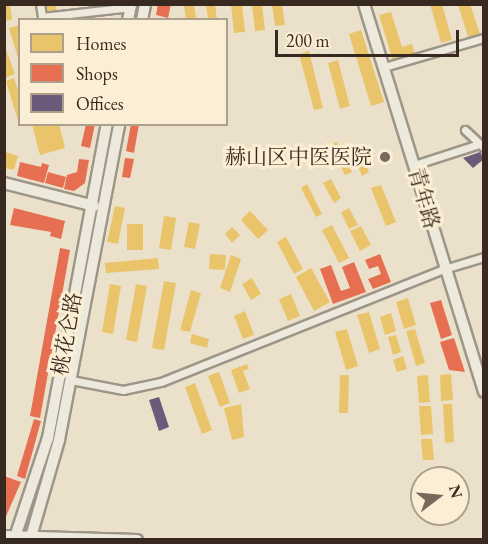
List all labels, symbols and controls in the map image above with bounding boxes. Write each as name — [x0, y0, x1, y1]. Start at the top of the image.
legend — [18, 18, 228, 126]
scale bar — [278, 18, 462, 56]
text: 200 m — [286, 29, 330, 52]
text: Homes — [76, 32, 126, 55]
text: Shops — [76, 62, 118, 85]
text: Offices — [76, 92, 124, 115]
place label: 赫山区中医医院 — [225, 144, 372, 170]
marker: 赫山区中医医院 — [376, 148, 394, 166]
street label: 青年路 — [403, 164, 445, 232]
street label: 桃花仑路 — [47, 290, 87, 378]
north arrow — [410, 466, 470, 526]
text: N — [444, 482, 468, 501]

